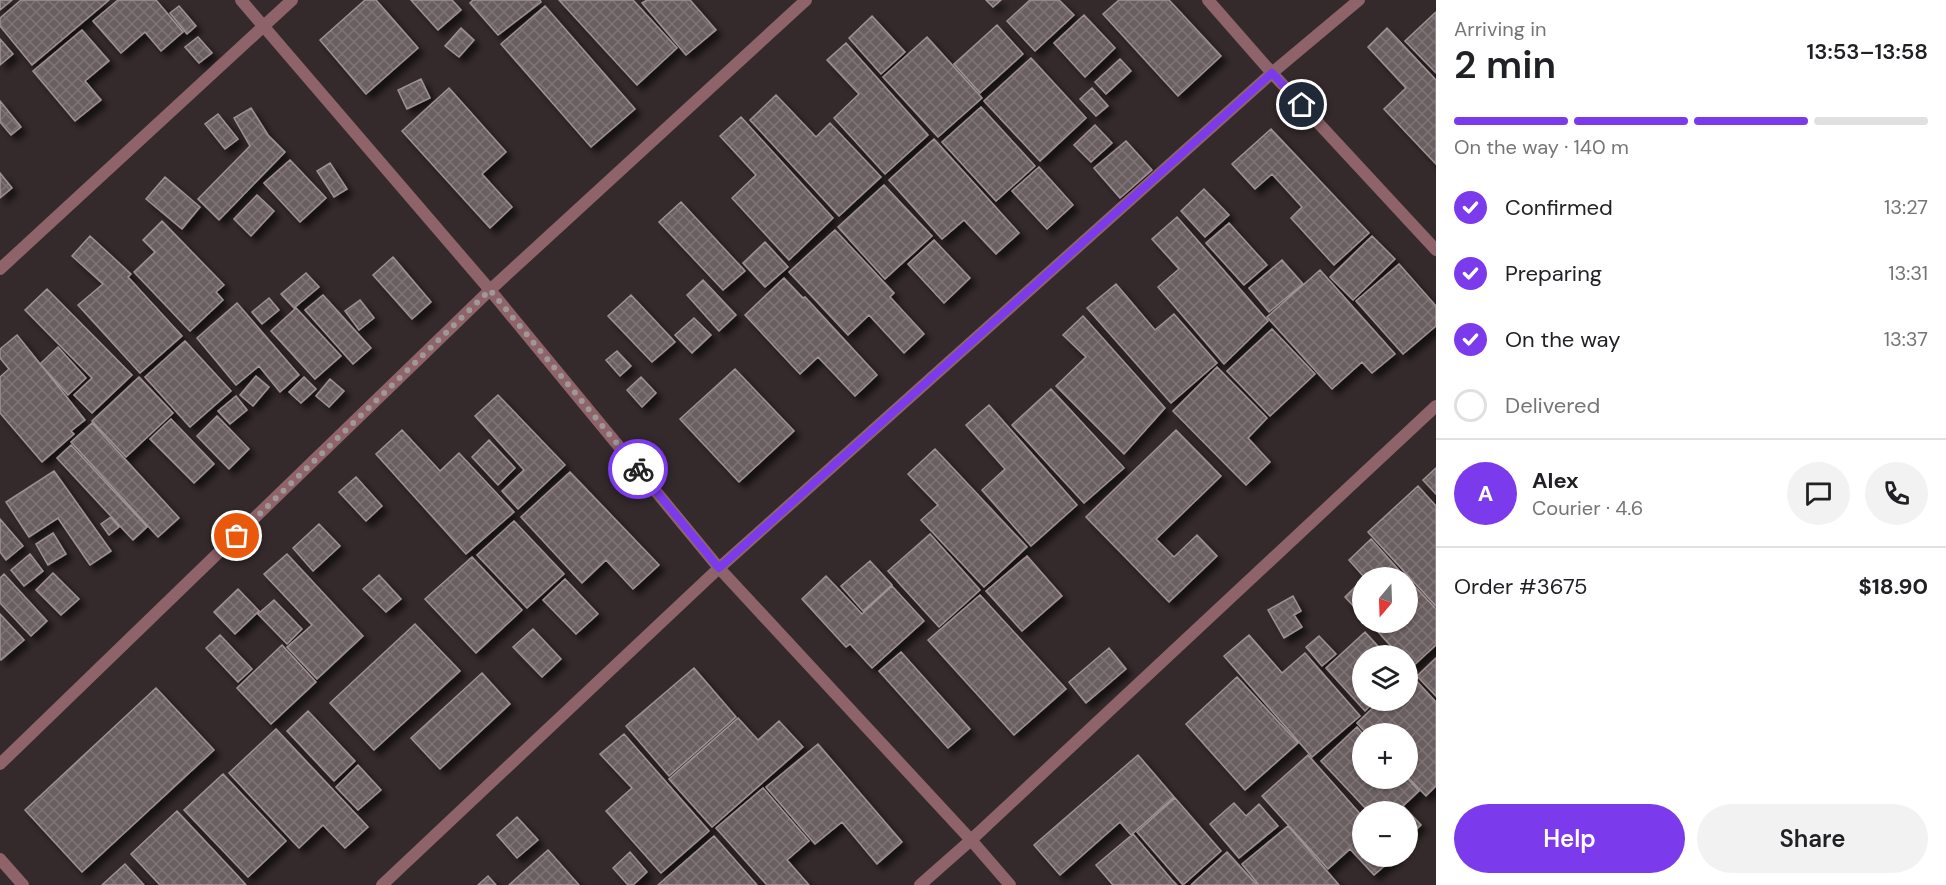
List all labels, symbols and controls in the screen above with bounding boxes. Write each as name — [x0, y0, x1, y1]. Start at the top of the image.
text: Arriving in — [1454, 16, 1546, 42]
text: 13:53–13:58 — [1807, 37, 1928, 66]
text: 2 min — [1454, 39, 1556, 90]
pin — [1276, 79, 1327, 130]
icon: home — [1285, 88, 1318, 121]
text: On the way · 140 m — [1454, 134, 1629, 160]
icon: check — [1454, 191, 1487, 224]
text: Confirmed — [1505, 193, 1613, 222]
text: 13:27 — [1884, 194, 1928, 220]
icon: check — [1454, 257, 1487, 290]
text: Preparing — [1505, 259, 1602, 288]
text: 13:31 — [1888, 260, 1928, 286]
icon: check — [1454, 323, 1487, 356]
text: On the way — [1505, 325, 1620, 354]
text: 13:37 — [1884, 326, 1928, 352]
text: Delivered — [1505, 391, 1600, 420]
courier — [608, 439, 668, 499]
icon: bike — [622, 453, 655, 486]
button: chat — [1787, 462, 1850, 525]
button: phone — [1865, 462, 1928, 525]
text: Alex — [1532, 466, 1579, 495]
text: A — [1478, 479, 1493, 508]
text: Courier · 4.6 — [1532, 495, 1643, 521]
pin — [211, 510, 262, 561]
icon: bag — [220, 519, 253, 552]
north arrow — [1352, 567, 1418, 633]
map controls — [1352, 567, 1418, 867]
text: Order #3675 — [1454, 572, 1588, 601]
text: $18.90 — [1858, 572, 1928, 601]
button: layers — [1352, 645, 1418, 711]
button: + — [1352, 723, 1418, 789]
button: − — [1352, 801, 1418, 867]
button: Help — [1454, 804, 1685, 873]
button: Share — [1697, 804, 1928, 873]

